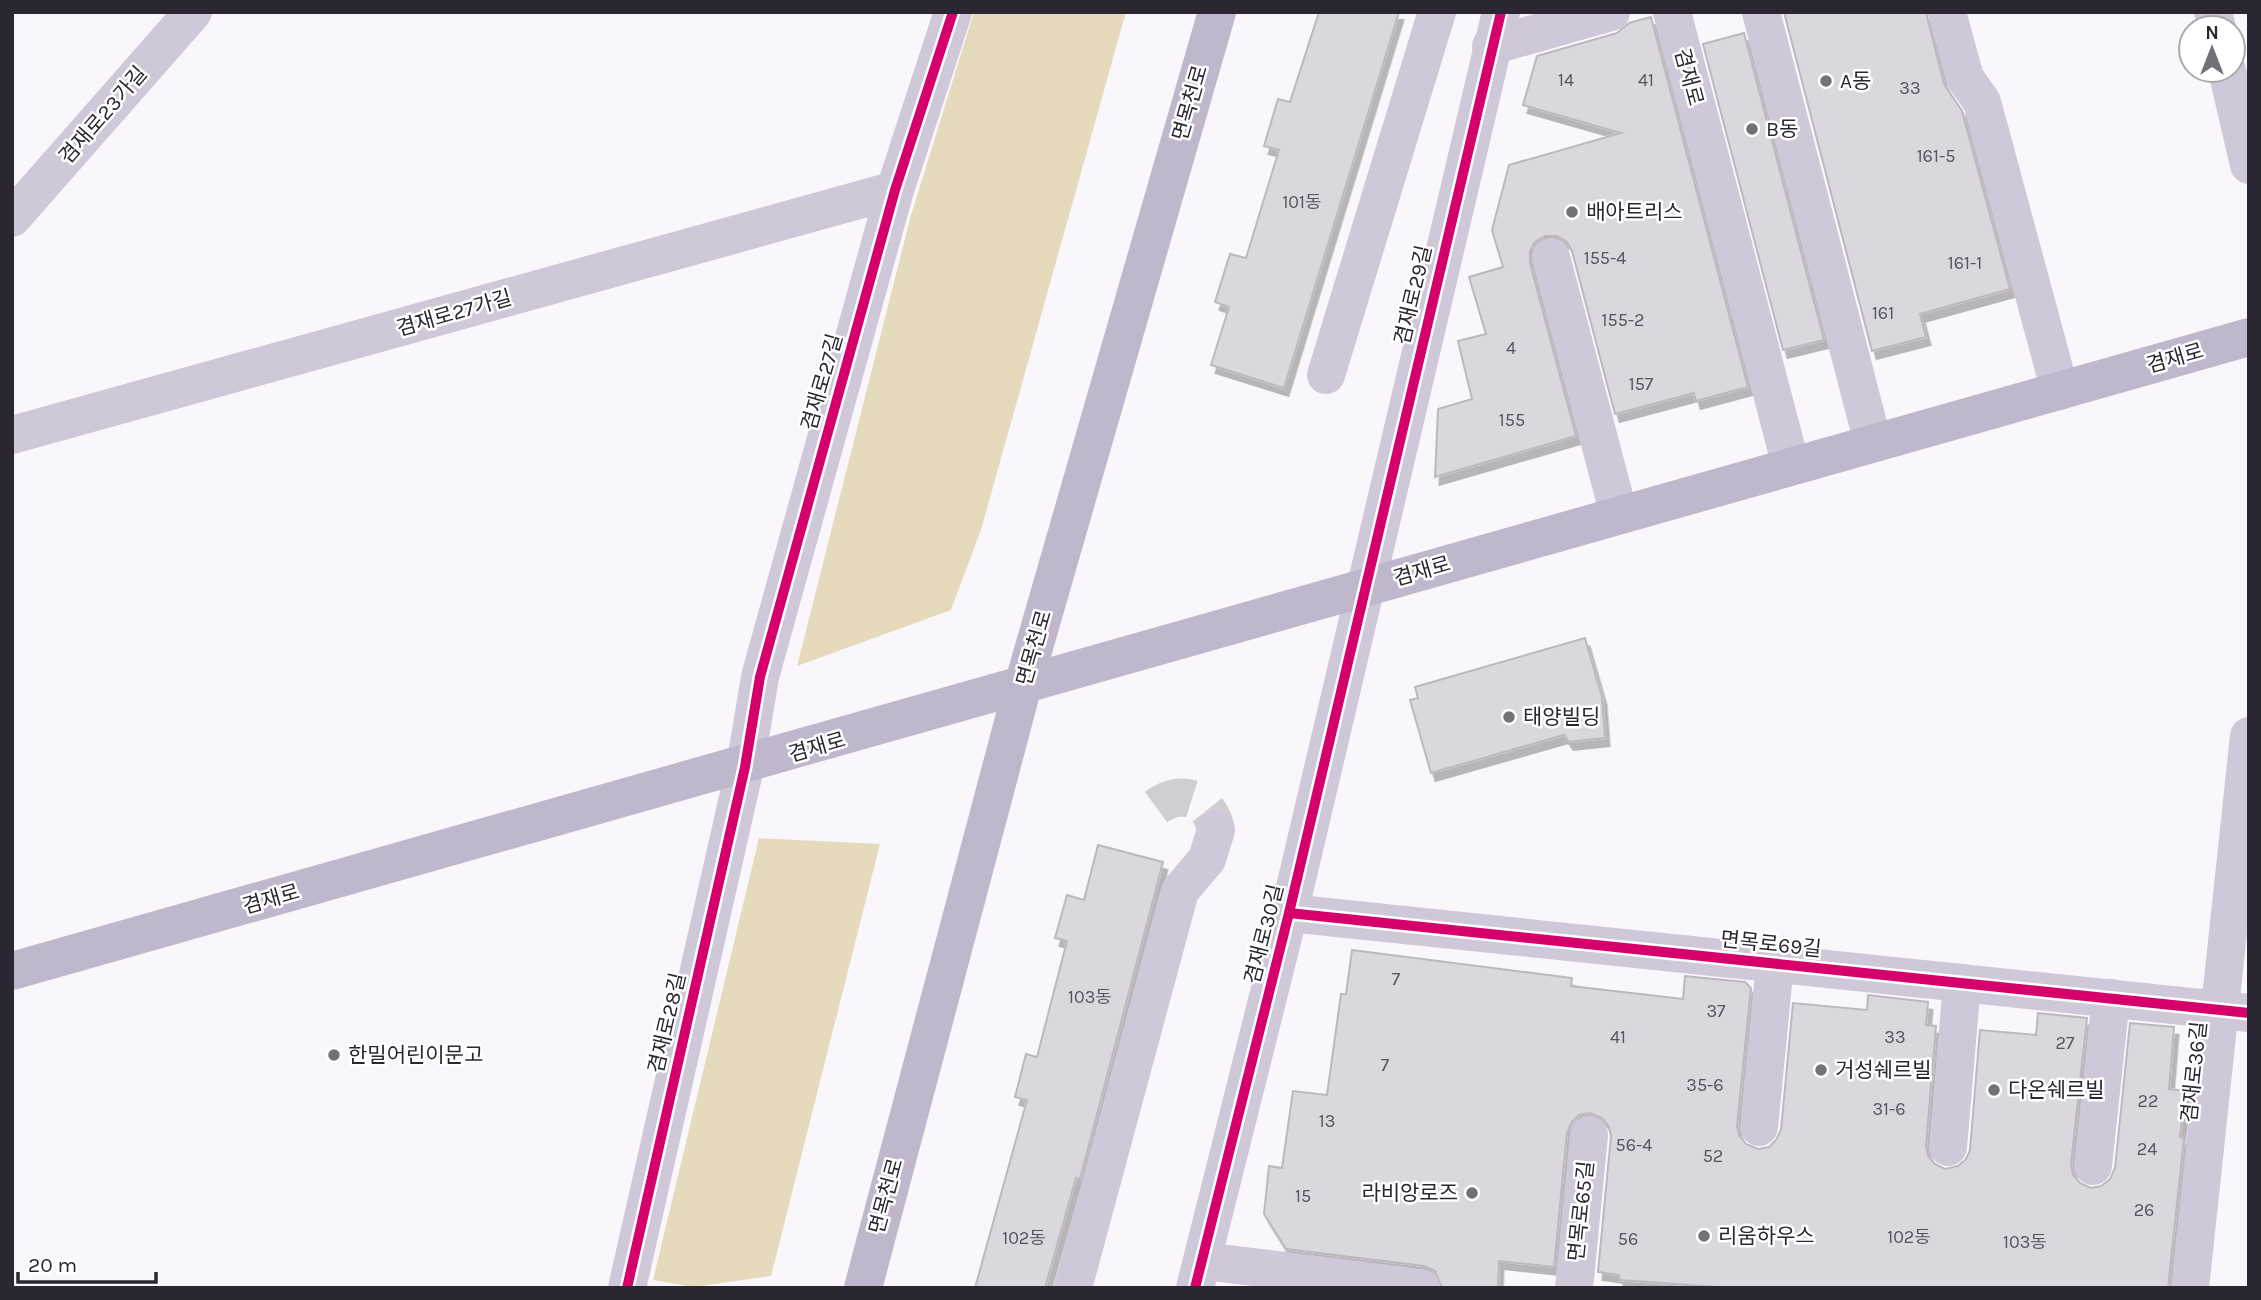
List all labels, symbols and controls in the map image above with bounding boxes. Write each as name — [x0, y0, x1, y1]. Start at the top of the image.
north arrow — [2177, 14, 2247, 84]
text: N — [2205, 22, 2219, 44]
street label: 겸재로 — [1670, 46, 1708, 108]
street label: 겸재로23가길 — [54, 61, 152, 169]
street label: 면목천로 — [1168, 63, 1212, 143]
house number: 14 — [1558, 69, 1574, 91]
house number: 41 — [1638, 69, 1654, 91]
place label: A동 — [1840, 69, 1871, 93]
marker: A동 — [1818, 73, 1834, 89]
house number: 33 — [1899, 77, 1921, 99]
place label: B동 — [1766, 117, 1798, 141]
marker: B동 — [1744, 121, 1760, 137]
house number: 161-5 — [1917, 145, 1955, 167]
house number: 101동 — [1282, 191, 1322, 213]
place label: 배아트리스 — [1586, 200, 1683, 224]
marker: 배아트리스 — [1564, 204, 1580, 220]
street label: 겸재로29길 — [1390, 243, 1436, 347]
house number: 155-4 — [1584, 247, 1626, 269]
house number: 161-1 — [1948, 252, 1982, 274]
street label: 겸재로27가길 — [394, 285, 514, 341]
house number: 161 — [1872, 302, 1894, 324]
house number: 155-2 — [1602, 309, 1644, 331]
street label: 겸재로27길 — [797, 331, 847, 433]
house number: 4 — [1506, 337, 1516, 359]
street label: 겸재로 — [2144, 338, 2206, 378]
house number: 157 — [1629, 373, 1654, 395]
house number: 155 — [1499, 409, 1525, 431]
street label: 겸재로 — [1391, 551, 1453, 591]
street label: 면목천로 — [1012, 608, 1056, 688]
place label: 태양빌딩 — [1523, 705, 1600, 729]
marker: 태양빌딩 — [1501, 709, 1517, 725]
street label: 겸재로 — [786, 727, 848, 767]
street label: 겸재로 — [240, 879, 302, 919]
street label: 겸재로30길 — [1240, 882, 1288, 986]
street label: 면목로69길 — [1719, 927, 1823, 961]
house number: 7 — [1392, 968, 1401, 990]
street label: 겸재로28길 — [644, 970, 690, 1076]
house number: 103동 — [1068, 986, 1112, 1008]
house number: 37 — [1706, 1000, 1726, 1022]
street label: 겸재로36길 — [2177, 1020, 2211, 1124]
house number: 41 — [1610, 1026, 1626, 1048]
house number: 33 — [1884, 1026, 1906, 1048]
house number: 27 — [2056, 1032, 2075, 1054]
place label: 한밀어린이문고 — [348, 1043, 483, 1067]
marker: 한밀어린이문고 — [326, 1047, 342, 1063]
house number: 7 — [1381, 1054, 1390, 1076]
place label: 거성쉐르빌 — [1835, 1058, 1932, 1082]
marker: 거성쉐르빌 — [1813, 1062, 1829, 1078]
house number: 35-6 — [1686, 1074, 1724, 1096]
place label: 다온쉐르빌 — [2008, 1078, 2105, 1102]
marker: 다온쉐르빌 — [1986, 1082, 2002, 1098]
house number: 22 — [2138, 1090, 2158, 1112]
house number: 31-6 — [1872, 1098, 1906, 1120]
house number: 13 — [1319, 1110, 1335, 1132]
house number: 56-4 — [1616, 1134, 1652, 1156]
house number: 24 — [2137, 1138, 2157, 1160]
house number: 52 — [1703, 1145, 1723, 1167]
street label: 면목천로 — [864, 1156, 908, 1236]
street label: 면목로65길 — [1564, 1159, 1598, 1263]
place label: 라비앙로즈 — [1361, 1181, 1458, 1205]
house number: 15 — [1295, 1185, 1311, 1207]
marker: 라비앙로즈 — [1464, 1185, 1480, 1201]
house number: 26 — [2134, 1199, 2154, 1221]
place label: 리움하우스 — [1718, 1224, 1815, 1248]
house number: 102동 — [1887, 1226, 1931, 1248]
house number: 102동 — [1002, 1227, 1046, 1249]
house number: 56 — [1618, 1228, 1638, 1250]
marker: 리움하우스 — [1696, 1228, 1712, 1244]
house number: 103동 — [2003, 1231, 2047, 1253]
scale bar — [18, 1240, 156, 1284]
text: 20 m — [28, 1253, 77, 1277]

